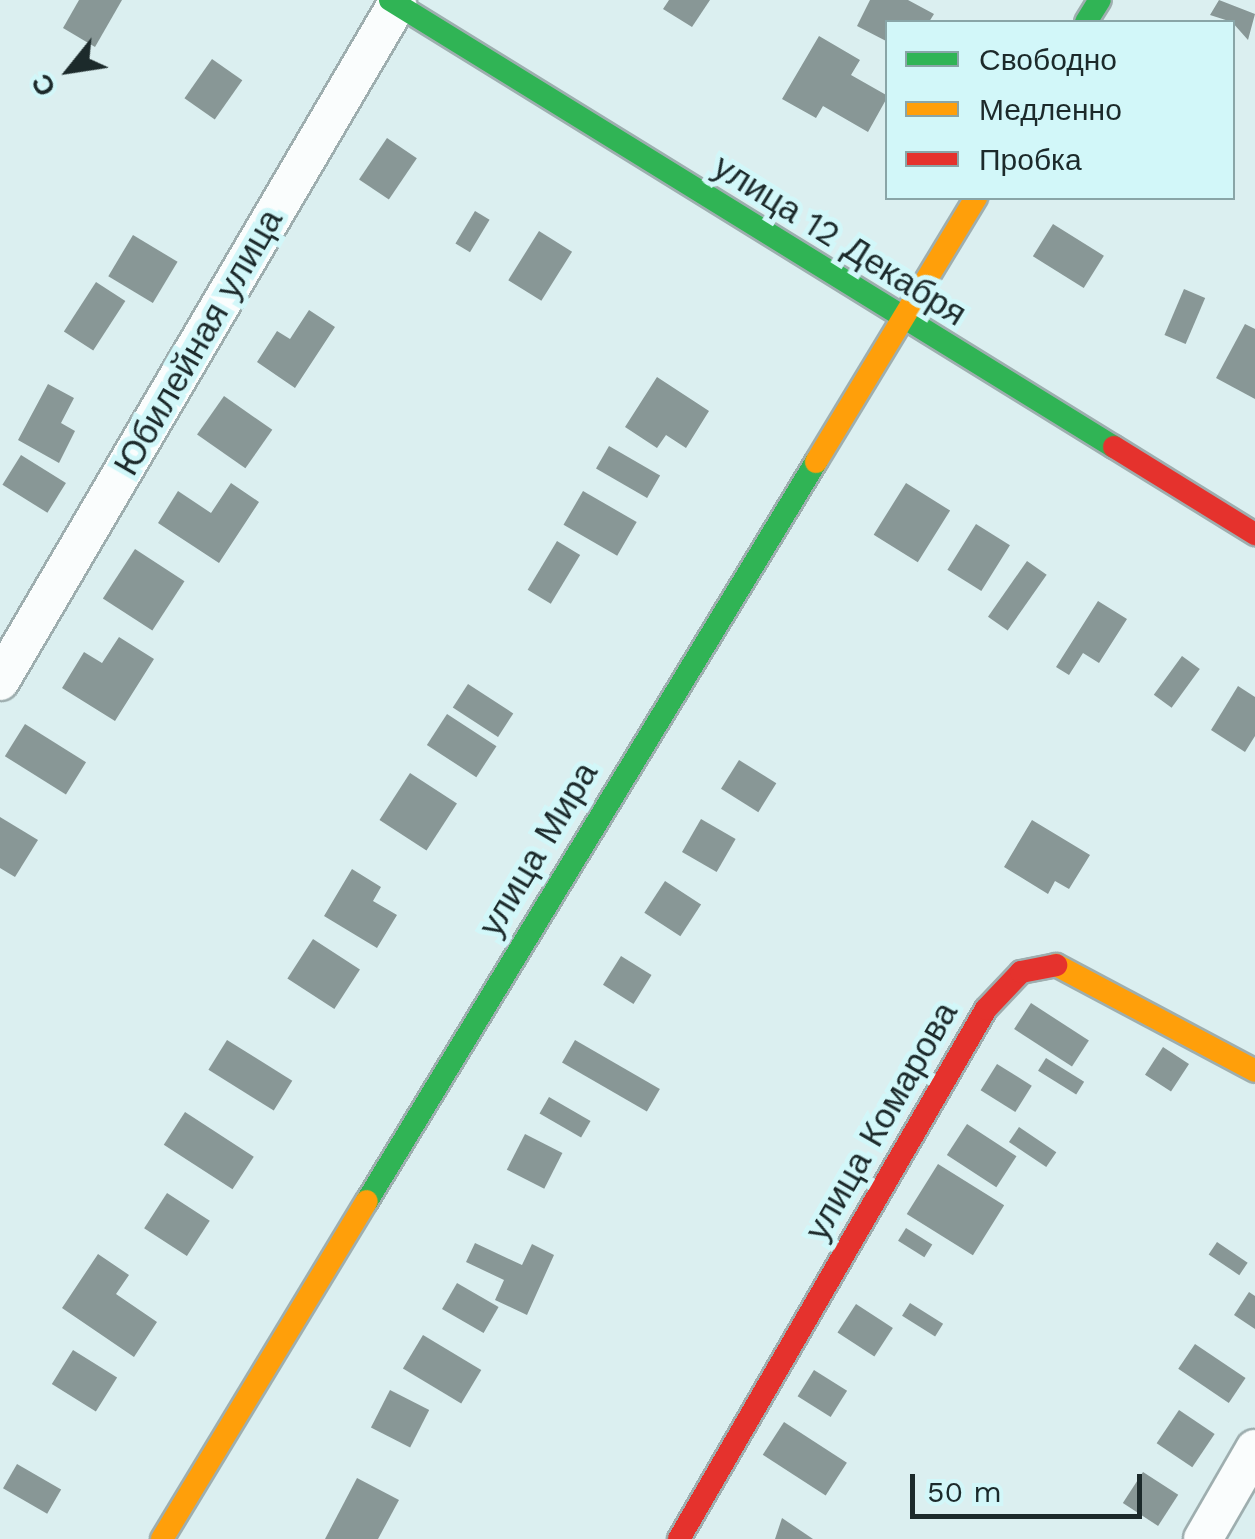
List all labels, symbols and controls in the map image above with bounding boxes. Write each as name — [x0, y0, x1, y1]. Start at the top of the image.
north arrow — [20, 20, 120, 120]
legend — [885, 20, 1235, 200]
text: Свободно — [979, 42, 1117, 77]
text: С — [24, 68, 63, 102]
text: Медленно — [979, 92, 1122, 127]
text: Пробка — [979, 142, 1082, 177]
street label: улица 12 Декабря — [706, 145, 974, 335]
street label: Юбилейная улица — [105, 201, 291, 483]
street label: улица Мира — [470, 754, 606, 944]
street label: улица Комарова — [796, 994, 966, 1248]
scale bar — [915, 1454, 1148, 1516]
text: 50 m — [927, 1474, 1002, 1509]

